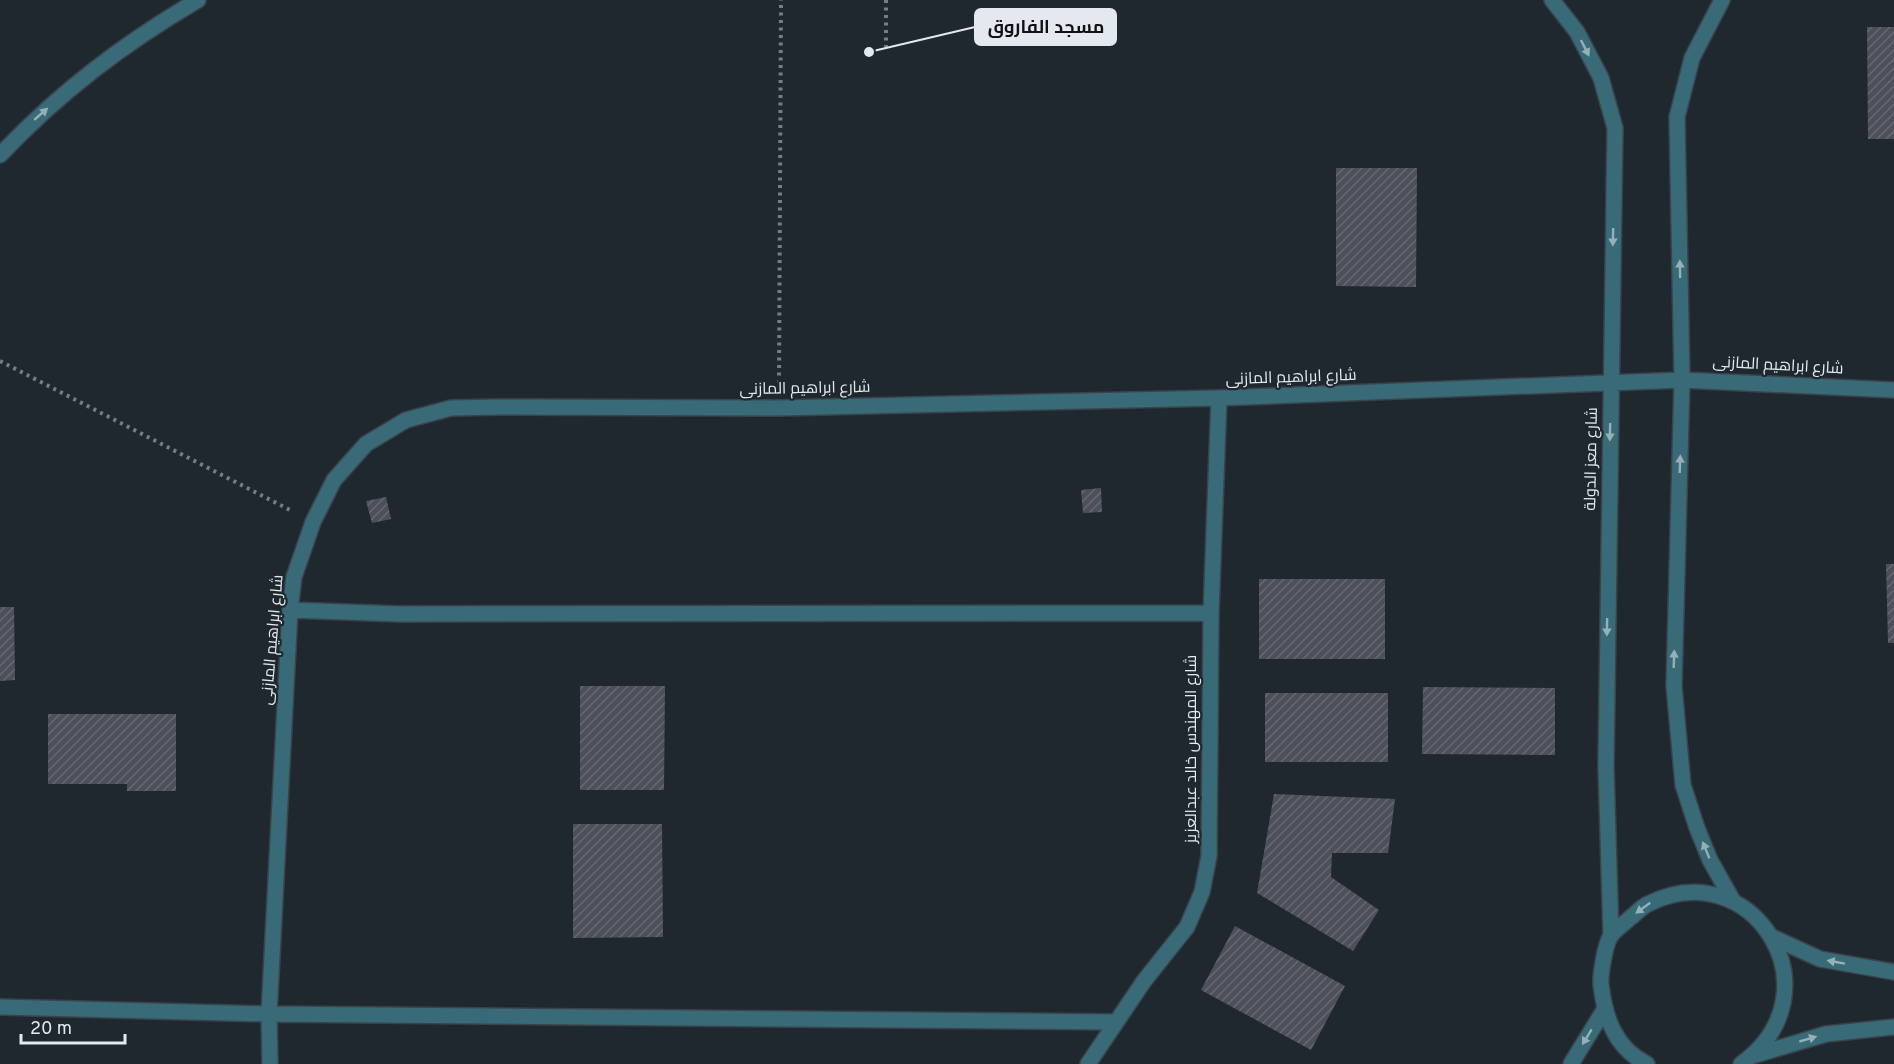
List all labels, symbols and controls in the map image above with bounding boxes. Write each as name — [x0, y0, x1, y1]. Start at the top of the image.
callout: مسجد الفاروق — [975, 9, 1116, 45]
text: مسجد الفاروق — [988, 17, 1104, 40]
one-way arrow — [1581, 39, 1590, 56]
one-way arrow — [33, 107, 49, 120]
one-way arrow — [1609, 227, 1618, 246]
one-way arrow — [1675, 260, 1685, 279]
street label: شارع ابراهيم المازنى — [1712, 353, 1844, 379]
street label: شارع ابراهيم المازنى — [1225, 366, 1357, 390]
street label: شارع ابراهيم المازنى — [739, 378, 871, 400]
street label: شارع معز الدولة — [1581, 407, 1603, 511]
one-way arrow — [1605, 422, 1615, 441]
one-way arrow — [1675, 455, 1685, 474]
street label: شارع ابراهيم المازنى — [257, 574, 289, 706]
one-way arrow — [1603, 617, 1612, 636]
one-way arrow — [1670, 650, 1679, 669]
street label: شارع المهندس خالد عبدالعزيز — [1182, 655, 1202, 844]
one-way arrow — [1701, 840, 1711, 858]
one-way arrow — [1635, 902, 1651, 915]
one-way arrow — [1827, 957, 1846, 966]
scale bar — [21, 1007, 124, 1045]
text: 20 m — [30, 1018, 72, 1041]
one-way arrow — [1582, 1029, 1593, 1045]
one-way arrow — [1799, 1034, 1817, 1043]

